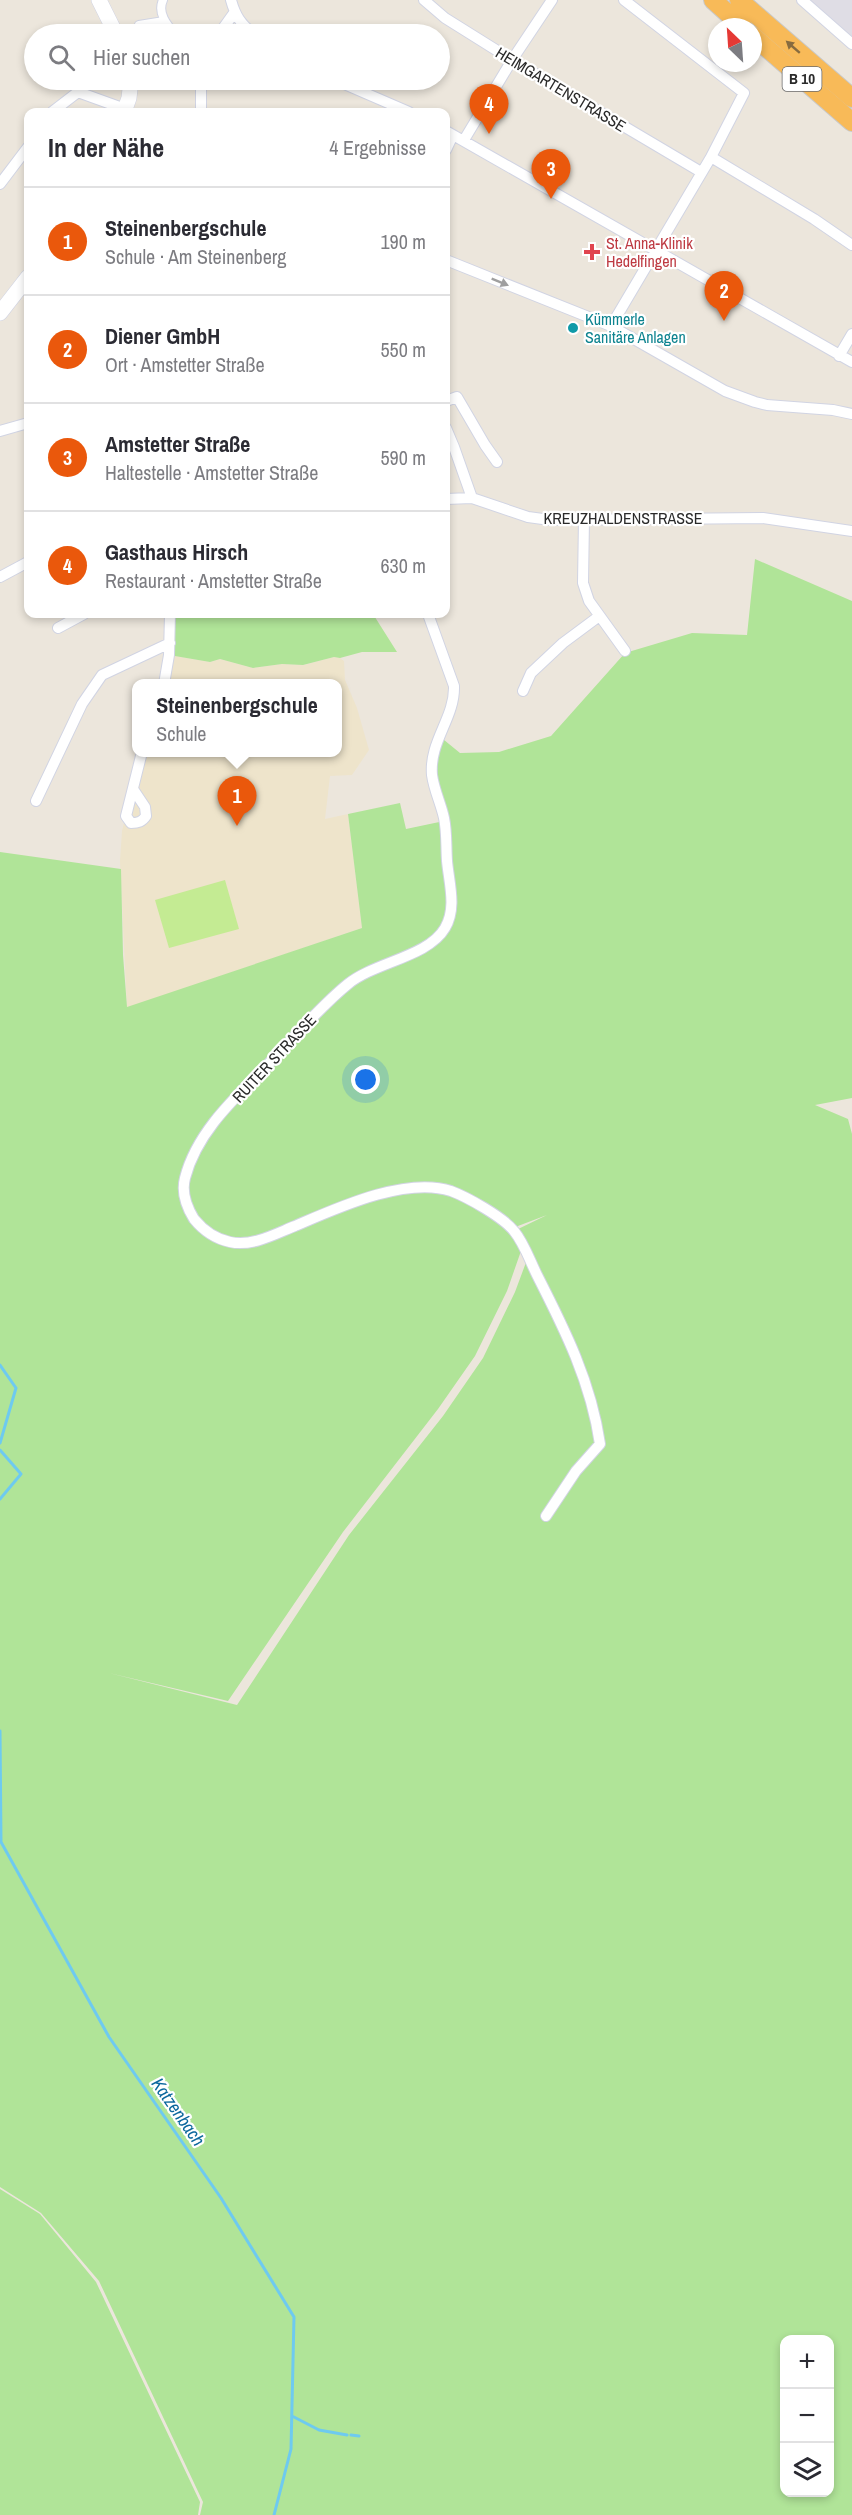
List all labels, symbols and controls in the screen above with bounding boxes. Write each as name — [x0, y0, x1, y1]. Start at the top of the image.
north arrow — [708, 18, 762, 72]
search box — [24, 24, 450, 90]
icon: search — [45, 41, 78, 74]
street label: HEIMGARTENSTRASSE — [492, 41, 630, 137]
one-way arrow — [786, 41, 801, 54]
text: Hier suchen — [93, 42, 190, 72]
road number: B 10 — [782, 67, 822, 91]
pin: 4 — [470, 84, 508, 134]
text: In der Nähe — [48, 130, 164, 165]
text: 4 Ergebnisse — [329, 134, 426, 161]
pin: 3 — [532, 150, 570, 199]
text: Steinenbergschule — [105, 213, 266, 243]
text: 1 — [63, 228, 72, 255]
text: 190 m — [380, 228, 426, 255]
place label: St. Anna-Klinik Hedelfingen — [606, 232, 693, 272]
text: Schule · Am Steinenberg — [105, 243, 286, 270]
marker: St. Anna-Klinik Hedelfingen — [583, 243, 601, 261]
pin: 2 — [704, 272, 744, 321]
one-way arrow — [491, 278, 509, 287]
place label: Kümmerle Sanitäre Anlagen — [585, 308, 686, 348]
text: Diener GmbH — [105, 321, 220, 351]
marker: Kümmerle Sanitäre Anlagen — [566, 321, 580, 335]
text: 2 — [63, 336, 72, 363]
text: 550 m — [380, 336, 426, 363]
text: Ort · Amstetter Straße — [105, 351, 265, 378]
text: Amstetter Straße — [105, 429, 250, 459]
text: 3 — [63, 444, 72, 471]
text: 590 m — [380, 444, 426, 471]
text: Haltestelle · Amstetter Straße — [105, 459, 318, 486]
street label: KREUZHALDENSTRASSE — [544, 507, 702, 529]
text: Gasthaus Hirsch — [105, 537, 248, 567]
text: 4 — [63, 552, 72, 579]
text: 630 m — [380, 552, 426, 579]
text: Restaurant · Amstetter Straße — [105, 567, 322, 594]
popup — [132, 679, 342, 757]
text: Steinenbergschule — [156, 690, 318, 720]
text: Schule — [156, 720, 206, 747]
pin: 1 — [218, 776, 256, 826]
street label: RUITER STRASSE — [227, 1009, 321, 1107]
your location — [351, 1065, 380, 1094]
water label: Katzenbach — [146, 2073, 211, 2151]
map controls — [780, 2335, 834, 2497]
button: + — [780, 2335, 834, 2389]
button: − — [780, 2389, 834, 2443]
button: layers — [780, 2443, 834, 2497]

